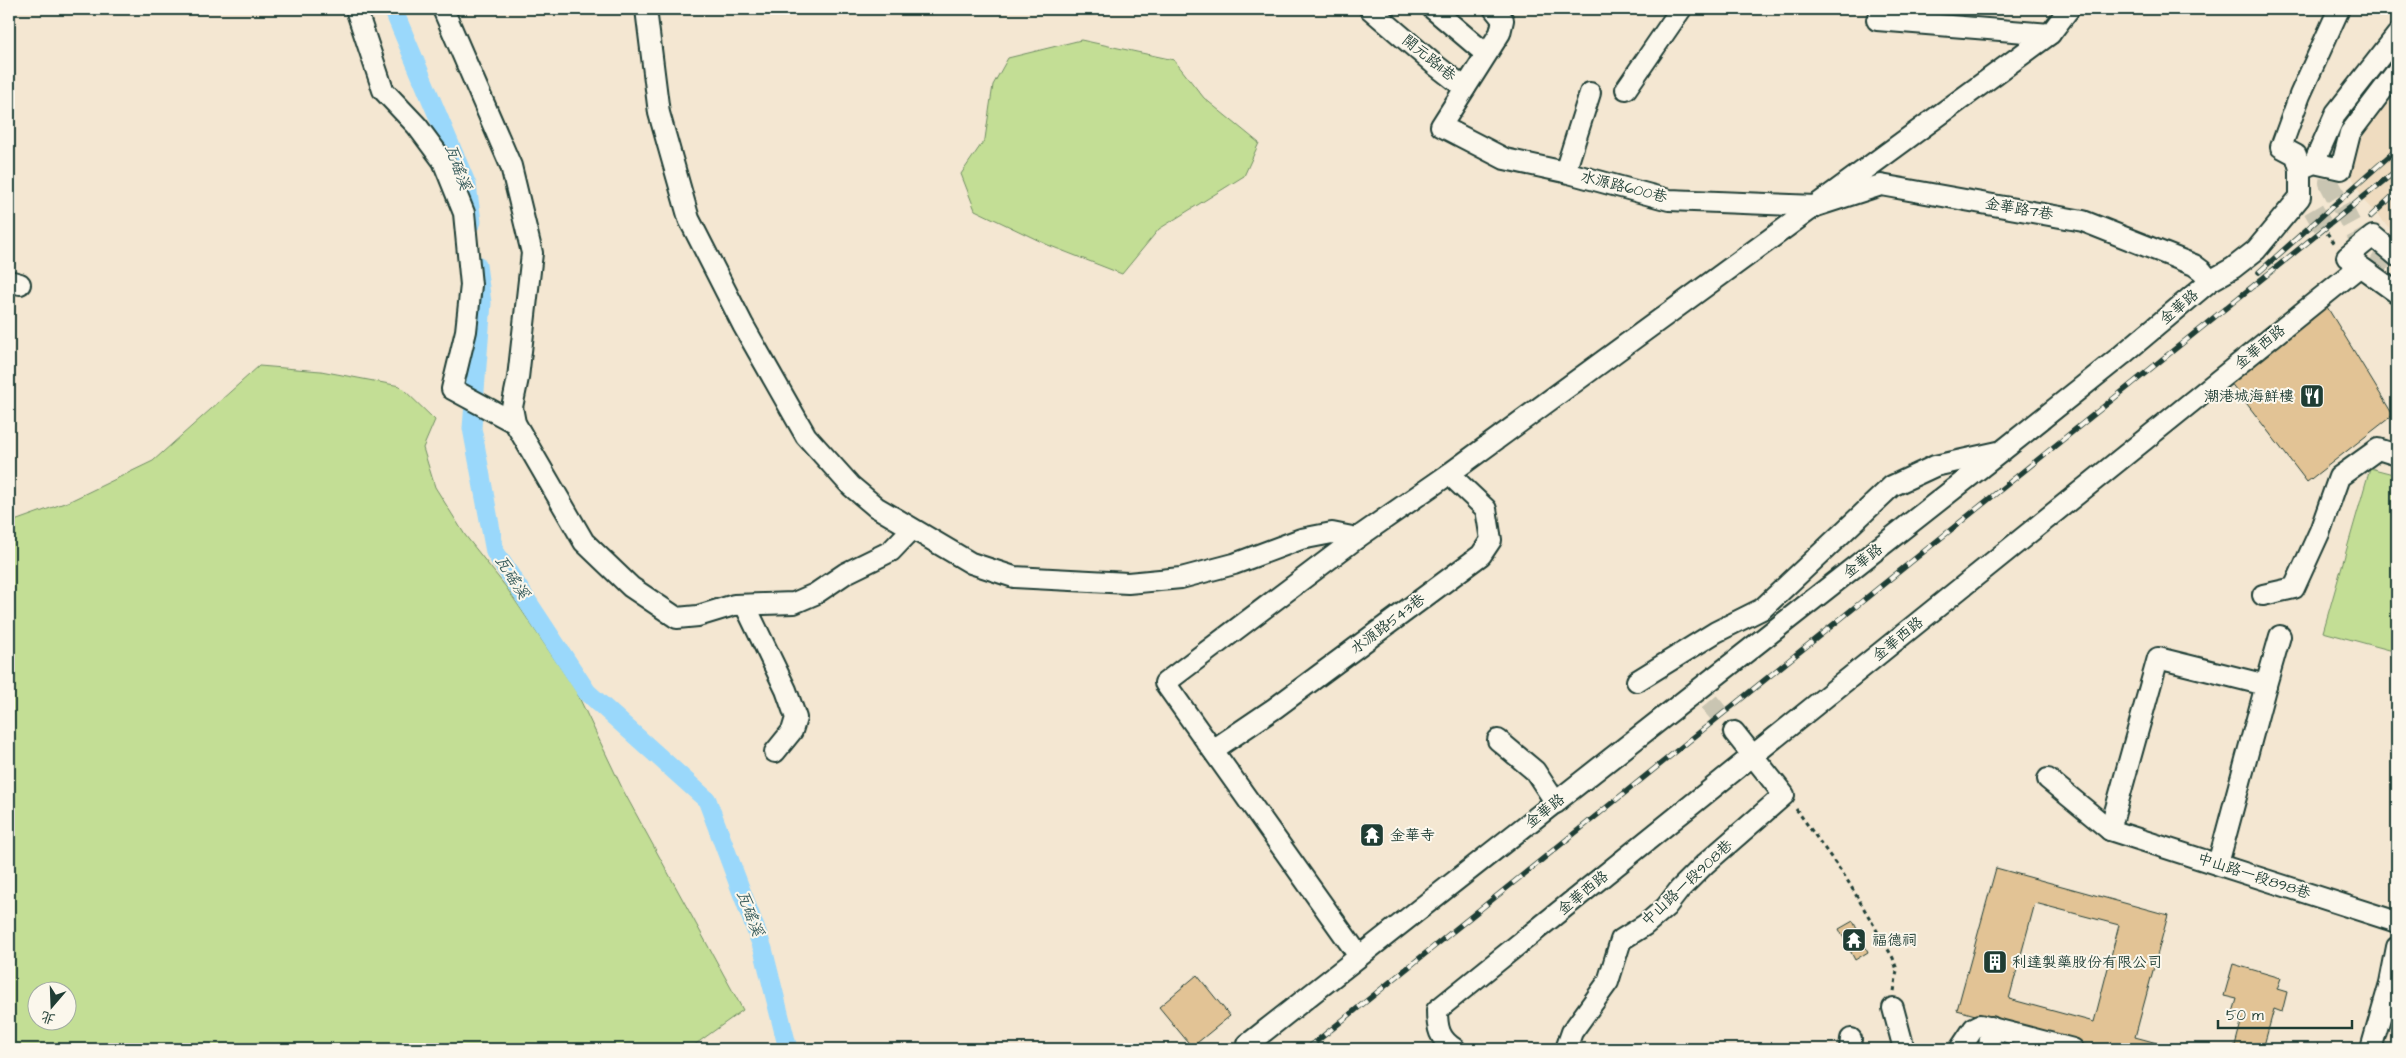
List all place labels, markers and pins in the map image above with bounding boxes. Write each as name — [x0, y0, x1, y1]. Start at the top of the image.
restaurant icon: 潮港城海鮮樓 — [2299, 383, 2325, 409]
place label: 潮港城海鮮樓 — [2204, 386, 2294, 407]
temple icon: 金華寺 — [1359, 822, 1385, 848]
place label: 金華寺 — [1390, 825, 1435, 846]
temple icon: 福德祠 — [1841, 927, 1867, 953]
place label: 福德祠 — [1872, 930, 1917, 951]
building icon: 利達製藥股份有限公司 — [1982, 949, 2008, 975]
place label: 利達製藥股份有限公司 — [2012, 952, 2162, 973]

